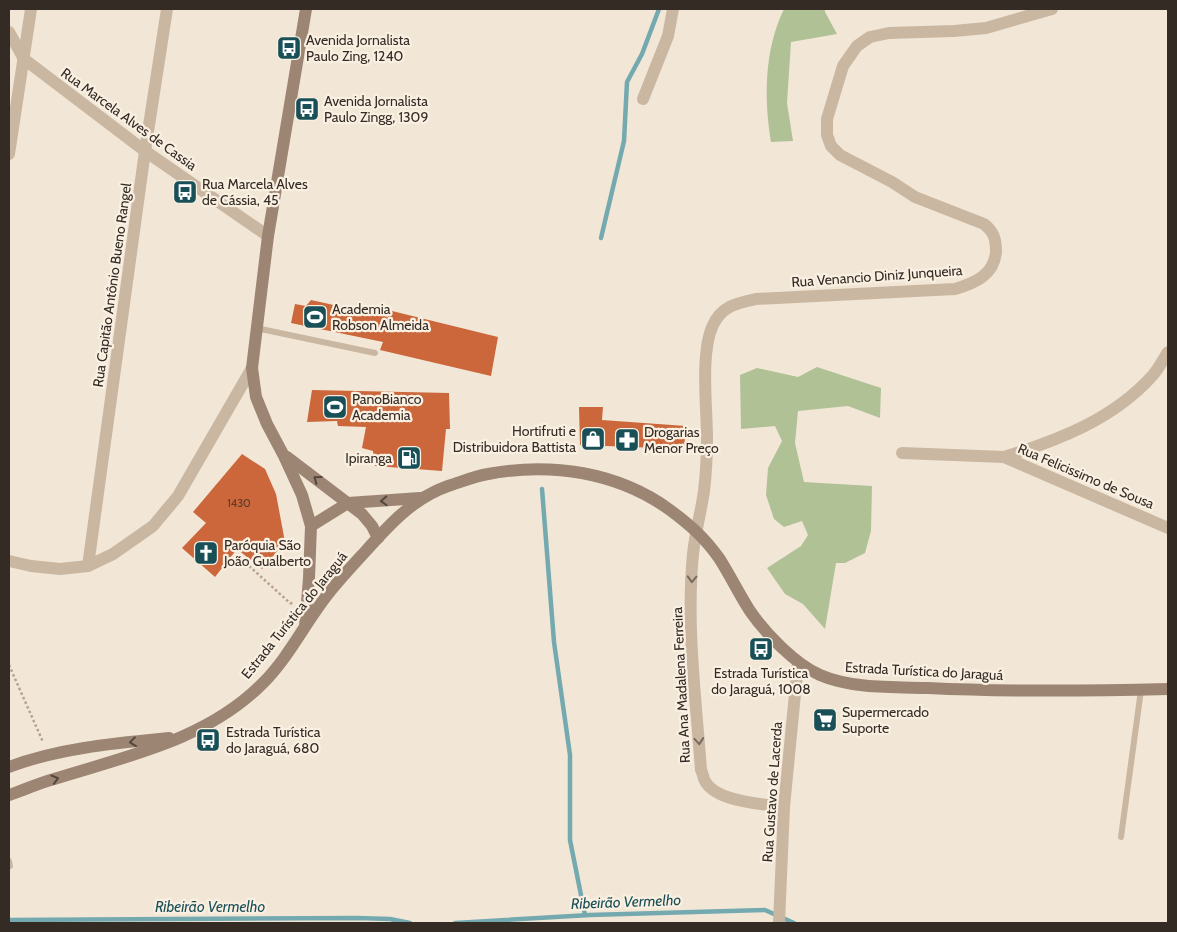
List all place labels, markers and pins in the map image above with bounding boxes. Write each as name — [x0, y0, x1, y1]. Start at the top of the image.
place label: Avenida Jornalista Paulo Zing, 1240 — [306, 31, 410, 65]
bus stop icon: Avenida Jornalista Paulo Zing, 1240 — [276, 35, 302, 61]
place label: Avenida Jornalista Paulo Zingg, 1309 — [324, 92, 428, 126]
bus stop icon: Avenida Jornalista Paulo Zingg, 1309 — [294, 96, 320, 122]
place label: Rua Marcela Alves de Cássia, 45 — [202, 175, 308, 209]
bus stop icon: Rua Marcela Alves de Cássia, 45 — [172, 179, 198, 205]
place label: Academia Robson Almeida — [332, 300, 429, 334]
sports icon: Academia Robson Almeida — [302, 304, 328, 330]
place label: PanoBianco Academia — [352, 390, 422, 424]
sports icon: PanoBianco Academia — [322, 394, 348, 420]
place label: Hortifruti e Distribuidora Battista — [453, 422, 576, 456]
place label: Drogarias Menor Preço — [644, 423, 719, 457]
shop icon: Hortifruti e Distribuidora Battista — [580, 426, 606, 452]
pharmacy icon: Drogarias Menor Preço — [614, 427, 640, 453]
fuel station icon: Ipiranga — [396, 445, 422, 471]
place label: Ipiranga — [345, 449, 392, 467]
place label: Paróquia São João Gualberto — [223, 536, 311, 570]
church icon: Paróquia São João Gualberto — [193, 540, 219, 566]
bus stop icon: Estrada Turística do Jaraguá, 1008 — [748, 636, 774, 662]
place label: Estrada Turística do Jaraguá, 1008 — [711, 664, 811, 698]
place label: Supermercado Suporte — [842, 703, 929, 737]
supermarket icon: Supermercado Suporte — [812, 707, 838, 733]
place label: Estrada Turística do Jaraguá, 680 — [226, 723, 321, 757]
bus stop icon: Estrada Turística do Jaraguá, 680 — [195, 727, 221, 753]

